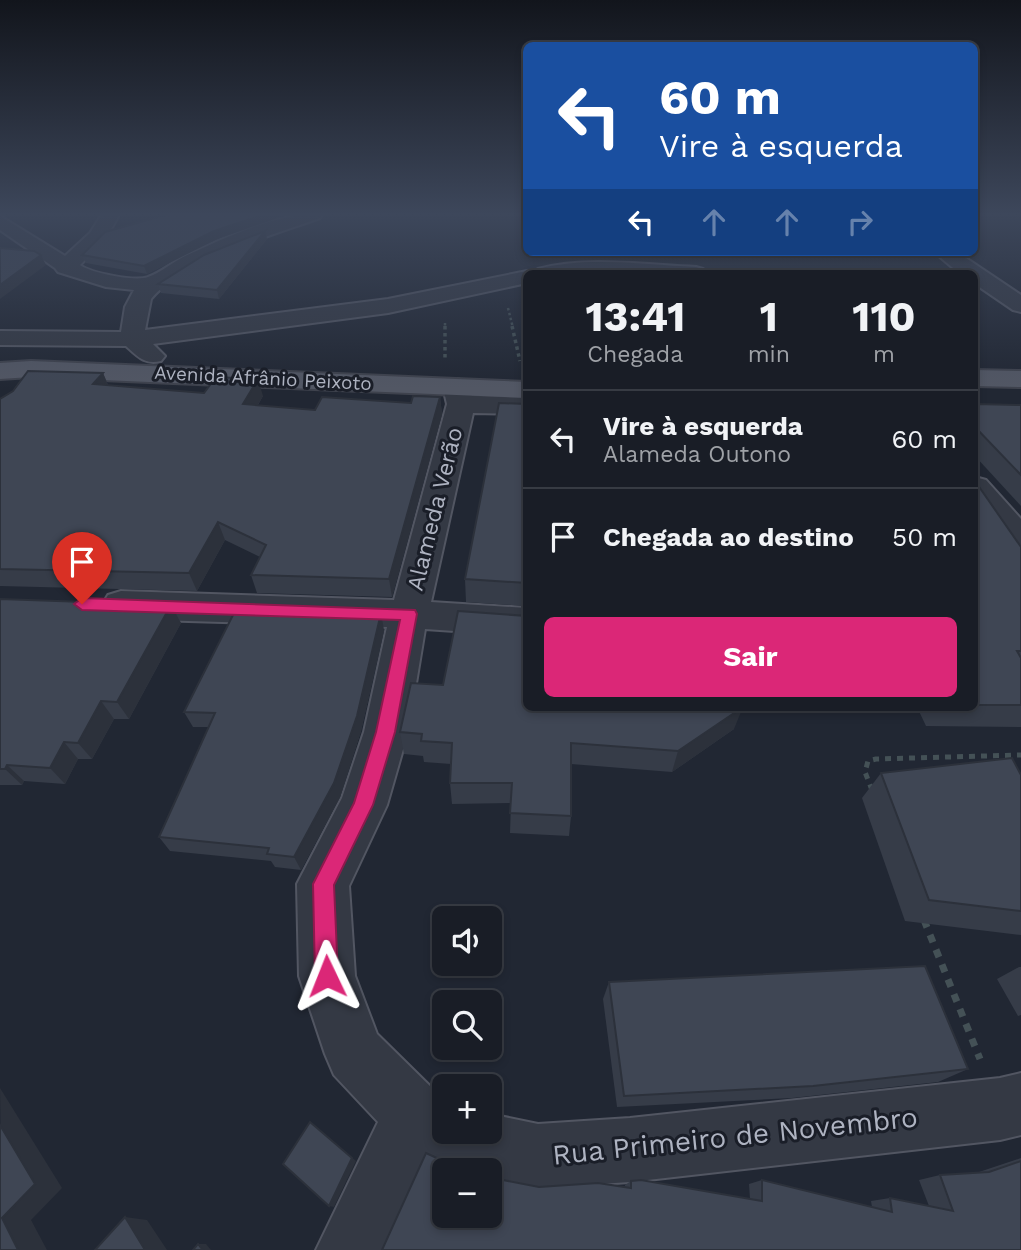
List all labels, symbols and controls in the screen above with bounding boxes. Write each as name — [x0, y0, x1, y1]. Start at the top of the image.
text: 60 m — [659, 68, 781, 126]
icon: left — [544, 70, 635, 161]
text: Vire à esquerda — [659, 127, 903, 165]
icon: left — [622, 203, 660, 241]
icon: ahead — [695, 203, 733, 241]
icon: ahead — [768, 203, 806, 241]
icon: right — [841, 203, 879, 241]
text: 13:41 — [585, 292, 685, 341]
text: 1 — [760, 292, 778, 341]
text: 110 — [852, 292, 916, 341]
text: Chegada — [587, 341, 683, 368]
text: min — [748, 341, 790, 368]
text: m — [873, 341, 895, 368]
street label: Avenida Afrânio Peixoto — [154, 361, 372, 395]
text: Vire à esquerda — [603, 411, 803, 441]
icon: left — [544, 420, 582, 458]
text: 60 m — [891, 424, 957, 454]
street label: Alameda Verão — [402, 425, 468, 593]
text: Alameda Outono — [603, 441, 791, 468]
icon: arrive — [544, 518, 582, 556]
text: Chegada ao destino — [603, 522, 854, 552]
text: 50 m — [892, 522, 957, 552]
pin — [52, 532, 112, 604]
icon: arrive — [63, 543, 101, 581]
button: Sair — [544, 617, 957, 697]
map controls — [432, 906, 502, 1228]
button: sound — [432, 906, 502, 976]
position arrow — [290, 939, 364, 1013]
button: search — [432, 990, 502, 1060]
button: + — [432, 1074, 502, 1144]
street label: Rua Primeiro de Novembro — [551, 1100, 919, 1172]
button: − — [432, 1158, 502, 1228]

